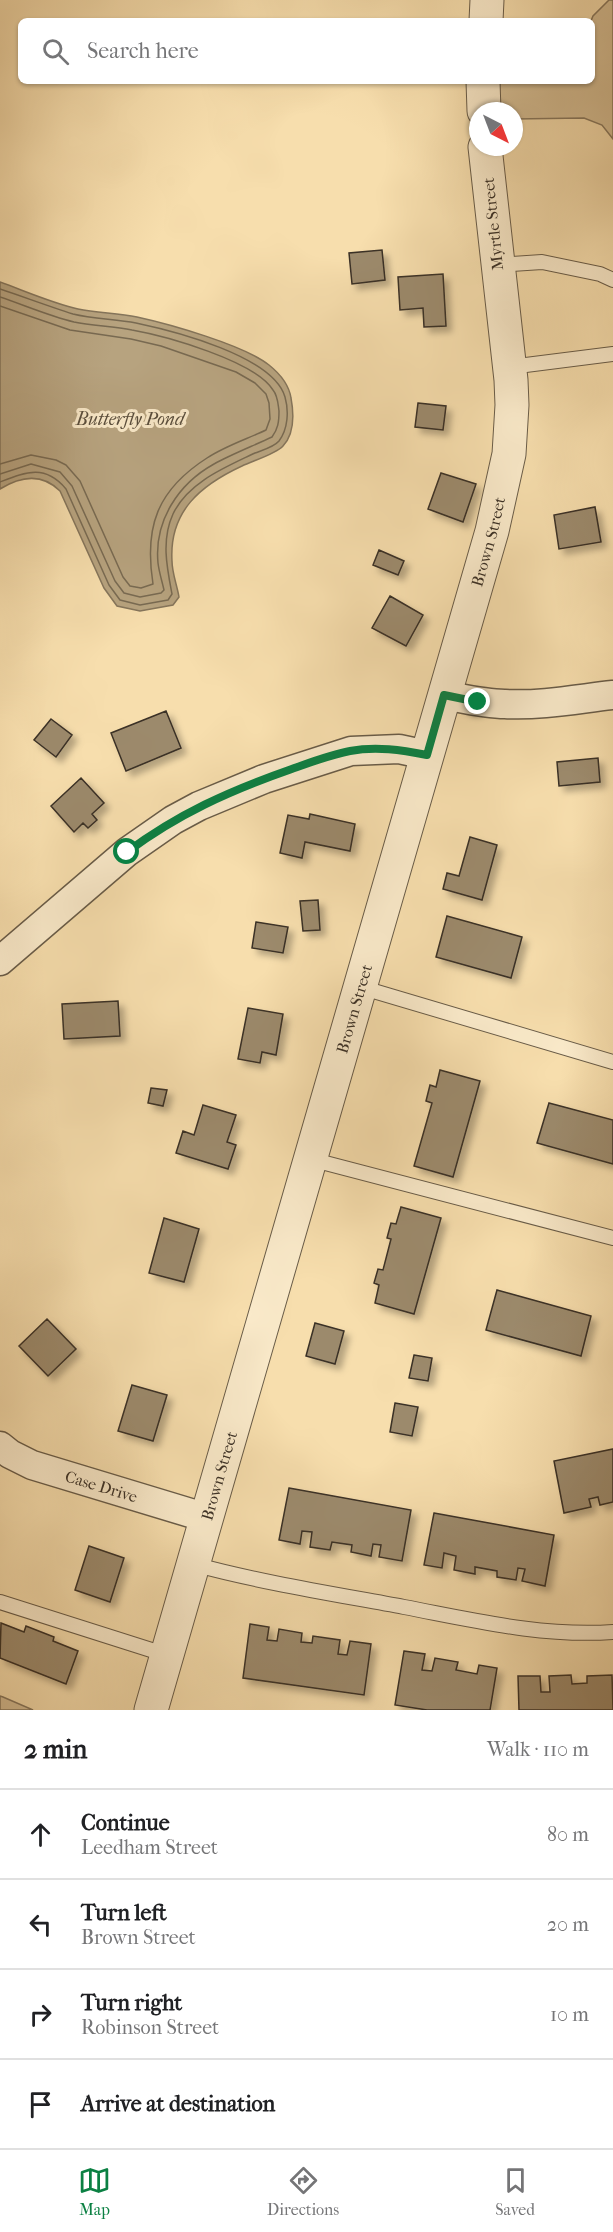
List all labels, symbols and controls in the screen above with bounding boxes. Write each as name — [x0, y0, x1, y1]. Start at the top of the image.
search box — [18, 18, 595, 84]
icon: search — [39, 35, 72, 68]
text: Search here — [87, 38, 199, 64]
north arrow — [469, 102, 523, 156]
street label: Myrtle Street — [479, 176, 507, 271]
water label: Butterfly Pond — [75, 409, 187, 430]
street label: Brown Street — [467, 495, 509, 589]
route end — [464, 688, 490, 714]
route start — [113, 838, 139, 864]
street label: Brown Street — [332, 962, 376, 1055]
street label: Brown Street — [197, 1429, 241, 1522]
street label: Case Drive — [63, 1466, 140, 1506]
text: 2 min — [24, 1734, 87, 1765]
text: Walk · 110 m — [487, 1738, 589, 1761]
text: Continue — [81, 1810, 170, 1836]
icon: ahead — [24, 1818, 57, 1851]
text: 80 m — [547, 1823, 589, 1846]
text: Leedham Street — [81, 1836, 218, 1859]
text: Turn left — [81, 1900, 167, 1926]
icon: left — [24, 1908, 57, 1941]
text: 20 m — [547, 1913, 589, 1936]
text: Brown Street — [81, 1926, 196, 1949]
text: Turn right — [81, 1990, 182, 2016]
icon: right — [24, 1998, 57, 2031]
text: 10 m — [550, 2003, 589, 2026]
text: Robinson Street — [81, 2016, 219, 2039]
icon: arrive — [24, 2088, 57, 2121]
text: Arrive at destination — [81, 2091, 275, 2117]
tab: Map — [78, 2164, 111, 2219]
tab: Directions — [267, 2164, 339, 2219]
tab: Saved — [495, 2164, 535, 2219]

